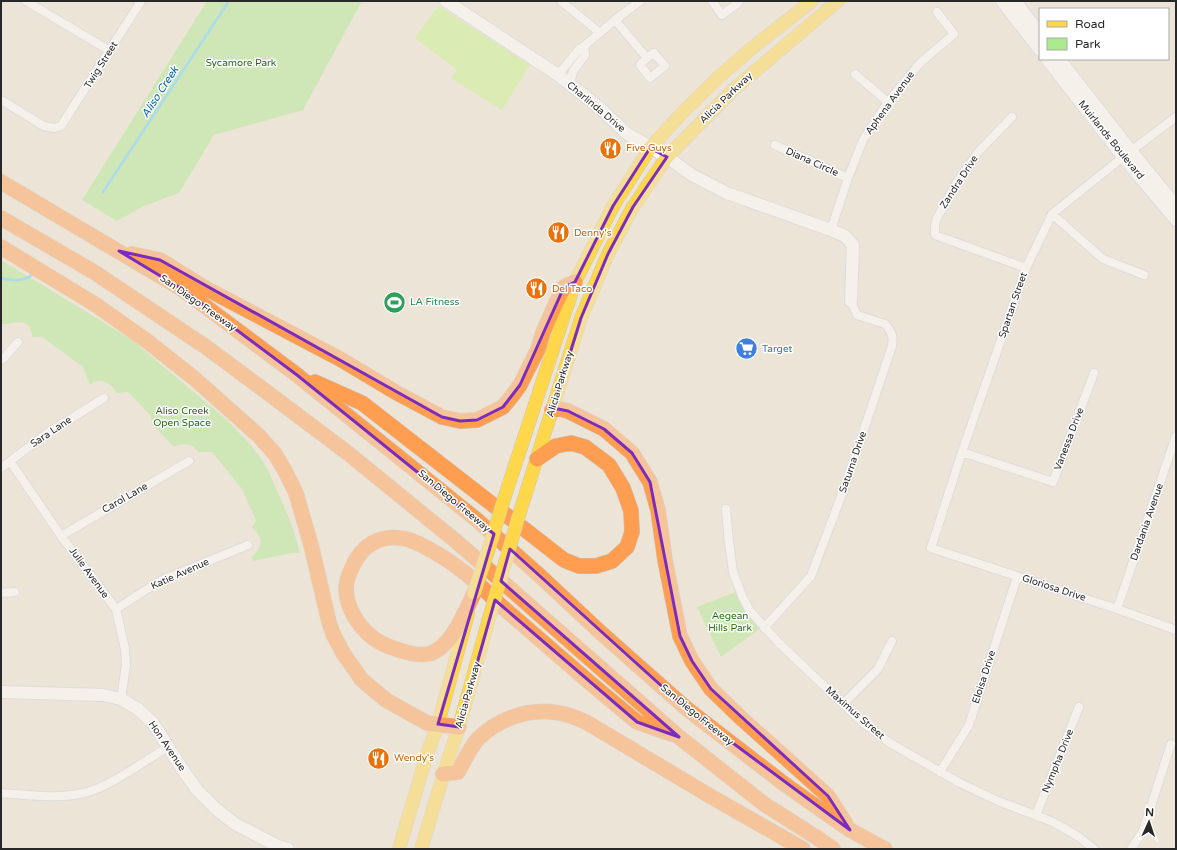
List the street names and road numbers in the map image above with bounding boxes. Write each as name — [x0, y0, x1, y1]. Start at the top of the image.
street label: Twig Street — [82, 39, 120, 91]
street label: Alicia Parkway — [697, 69, 755, 126]
street label: Aphena Avenue — [863, 69, 917, 137]
street label: Charlinda Drive — [564, 79, 628, 135]
street label: Muirlands Boulevard — [1076, 98, 1146, 182]
street label: Diana Circle — [784, 145, 841, 179]
street label: Zandra Drive — [937, 153, 981, 211]
street label: Spartan Street — [996, 270, 1030, 339]
street label: San Diego Freeway — [157, 272, 239, 334]
street label: Alicia Parkway — [544, 349, 576, 419]
street label: Vanessa Drive — [1052, 406, 1087, 472]
street label: Sara Lane — [28, 414, 74, 450]
street label: Saturna Drive — [837, 429, 869, 494]
street label: San Diego Freeway — [415, 467, 493, 535]
street label: Carol Lane — [100, 480, 150, 516]
street label: Dardania Avenue — [1128, 481, 1166, 562]
street label: Julie Avenue — [67, 545, 112, 601]
street label: Katie Avenue — [149, 556, 211, 592]
street label: Gloriosa Drive — [1021, 572, 1088, 604]
street label: Eloisa Drive — [970, 649, 998, 705]
street label: Alicia Parkway — [453, 660, 483, 730]
street label: San Diego Freeway — [658, 682, 736, 749]
street label: Maximus Street — [823, 684, 887, 742]
street label: Hon Avenue — [146, 719, 188, 774]
street label: Nympha Drive — [1040, 727, 1076, 795]

